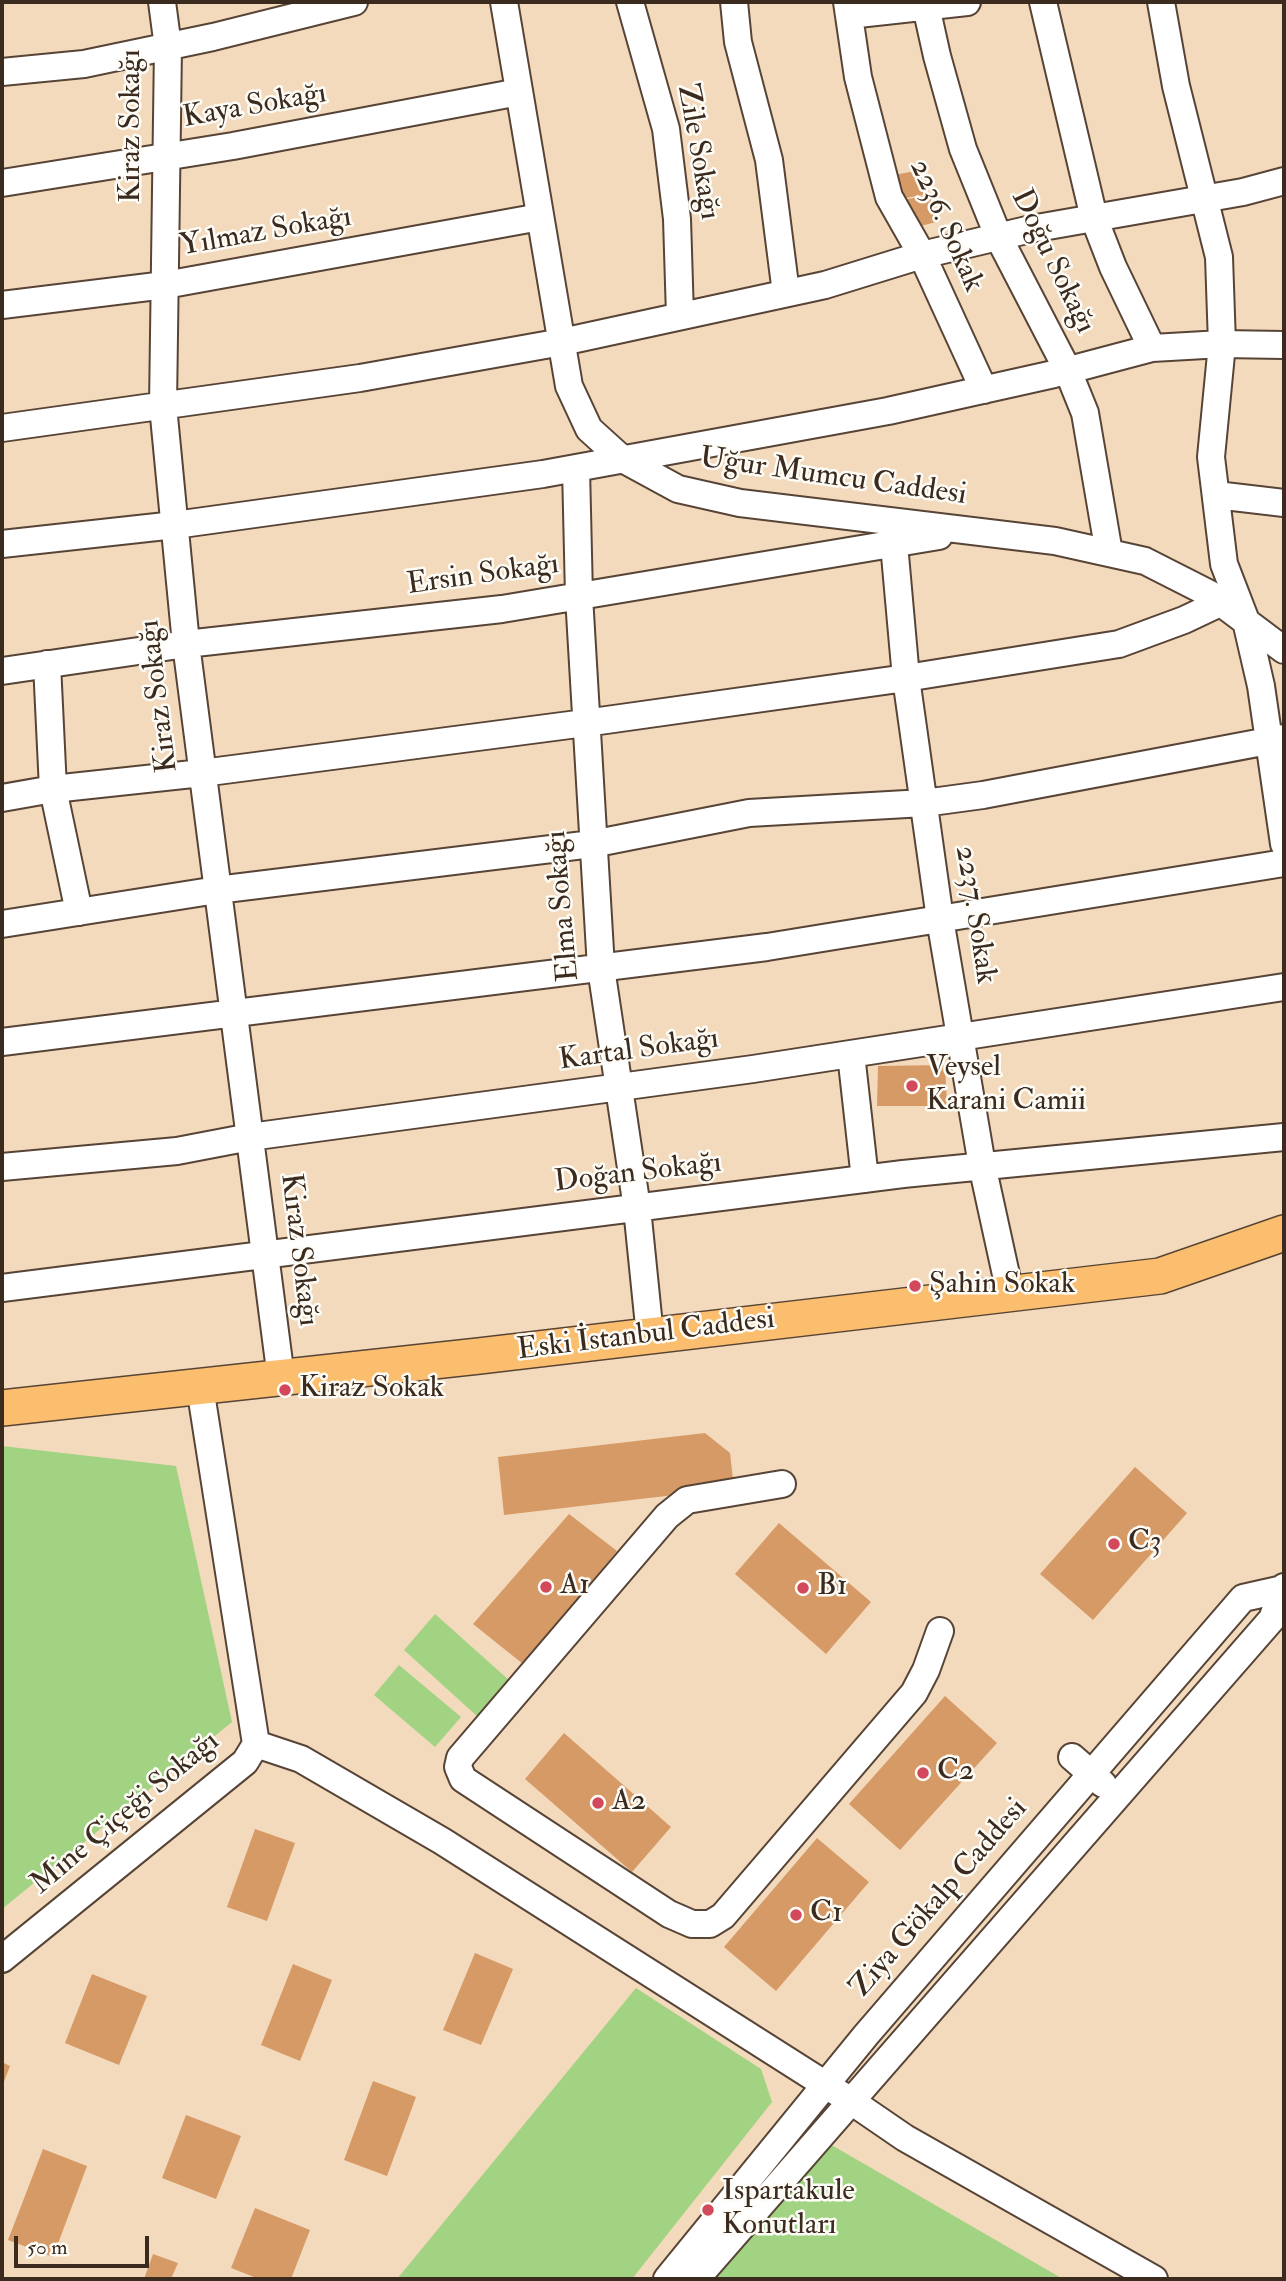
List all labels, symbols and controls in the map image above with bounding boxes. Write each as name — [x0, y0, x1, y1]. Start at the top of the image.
street label: Kiraz Sokağı — [115, 49, 151, 203]
street label: Kaya Sokağı — [181, 77, 329, 137]
street label: Zile Sokağı — [667, 81, 727, 223]
street label: 2236. Sokak — [900, 154, 990, 298]
street label: Doğu Sokağı — [1002, 184, 1102, 340]
street label: Yılmaz Sokağı — [178, 200, 354, 266]
street label: Uğur Mumcu Caddesi — [697, 441, 969, 515]
street label: Ersin Sokağı — [405, 548, 561, 604]
street label: Kiraz Sokağı — [133, 618, 187, 774]
street label: Elma Sokağı — [539, 829, 589, 983]
street label: 2237. Sokak — [945, 844, 1003, 986]
street label: Kartal Sokağı — [557, 1022, 721, 1080]
place label: Veysel Karani Camii — [926, 1051, 1086, 1122]
marker: Veysel Karani Camii — [904, 1078, 920, 1094]
street label: Doğan Sokağı — [552, 1146, 724, 1202]
street label: Kiraz Sokağı — [271, 1172, 325, 1328]
place label: Şahin Sokak — [929, 1268, 1075, 1304]
marker: Şahin Sokak — [907, 1278, 923, 1294]
street label: Eski İstanbul Caddesi — [515, 1302, 777, 1370]
place label: Kiraz Sokak — [299, 1372, 444, 1408]
marker: Kiraz Sokak — [277, 1382, 293, 1398]
place label: C3 — [1128, 1526, 1161, 1562]
marker: C3 — [1106, 1536, 1122, 1552]
place label: A1 — [560, 1569, 590, 1605]
place label: B1 — [817, 1570, 847, 1606]
marker: A1 — [538, 1579, 554, 1595]
marker: B1 — [795, 1580, 811, 1596]
street label: Mine Çiçeği Sokağı — [25, 1725, 227, 1903]
place label: C2 — [937, 1755, 974, 1791]
marker: C2 — [915, 1765, 931, 1781]
place label: A2 — [612, 1785, 646, 1821]
street label: Ziya Gökalp Caddesi — [844, 1792, 1036, 2006]
marker: A2 — [590, 1795, 606, 1811]
place label: C1 — [810, 1897, 843, 1933]
marker: C1 — [788, 1907, 804, 1923]
place label: Ispartakule Konutları — [722, 2175, 855, 2246]
marker: Ispartakule Konutları — [700, 2202, 716, 2218]
scale bar — [18, 2222, 152, 2266]
text: 50 m — [27, 2234, 68, 2261]

